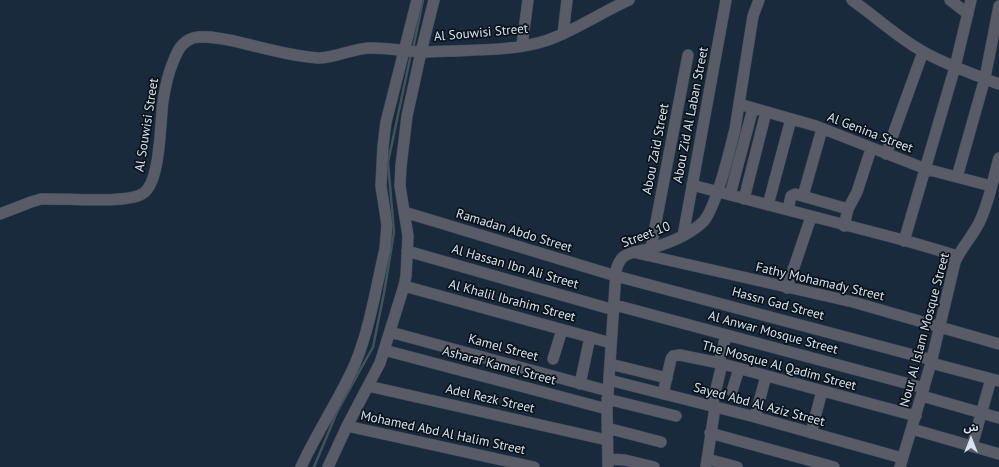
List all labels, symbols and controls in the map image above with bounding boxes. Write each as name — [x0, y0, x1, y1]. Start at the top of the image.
street label: Al Souwisi Street — [433, 21, 529, 45]
street label: Abou Zid Al Laban Street — [670, 46, 712, 184]
street label: Al Souwisi Street — [132, 77, 162, 173]
street label: Abou Zaid Street — [640, 102, 672, 196]
street label: Al Genina Street — [825, 110, 915, 156]
street label: Ramadan Abdo Street — [454, 206, 574, 256]
street label: Street 10 — [619, 219, 673, 251]
street label: Al Hassan Ibn Ali Street — [450, 241, 580, 293]
street label: Nour Al Islam Mosque Street — [897, 251, 953, 409]
street label: Fathy Mohamady Street — [754, 260, 886, 304]
street label: Al Khalil Ibrahim Street — [447, 277, 577, 325]
street label: Hassn Gad Street — [730, 284, 826, 324]
street label: Al Anwar Mosque Street — [707, 308, 839, 358]
street label: Kamel Street — [466, 331, 540, 365]
street label: The Mosque Al Qadim Street — [700, 338, 858, 394]
street label: Asharaf Kamel Street — [441, 343, 557, 389]
street label: Sayed Abd Al Aziz Street — [692, 380, 826, 430]
street label: Adel Rezk Street — [444, 381, 536, 417]
street label: Mohamed Abd Al Halim Street — [359, 408, 527, 458]
north arrow — [951, 419, 991, 459]
text: ش — [963, 420, 979, 434]

